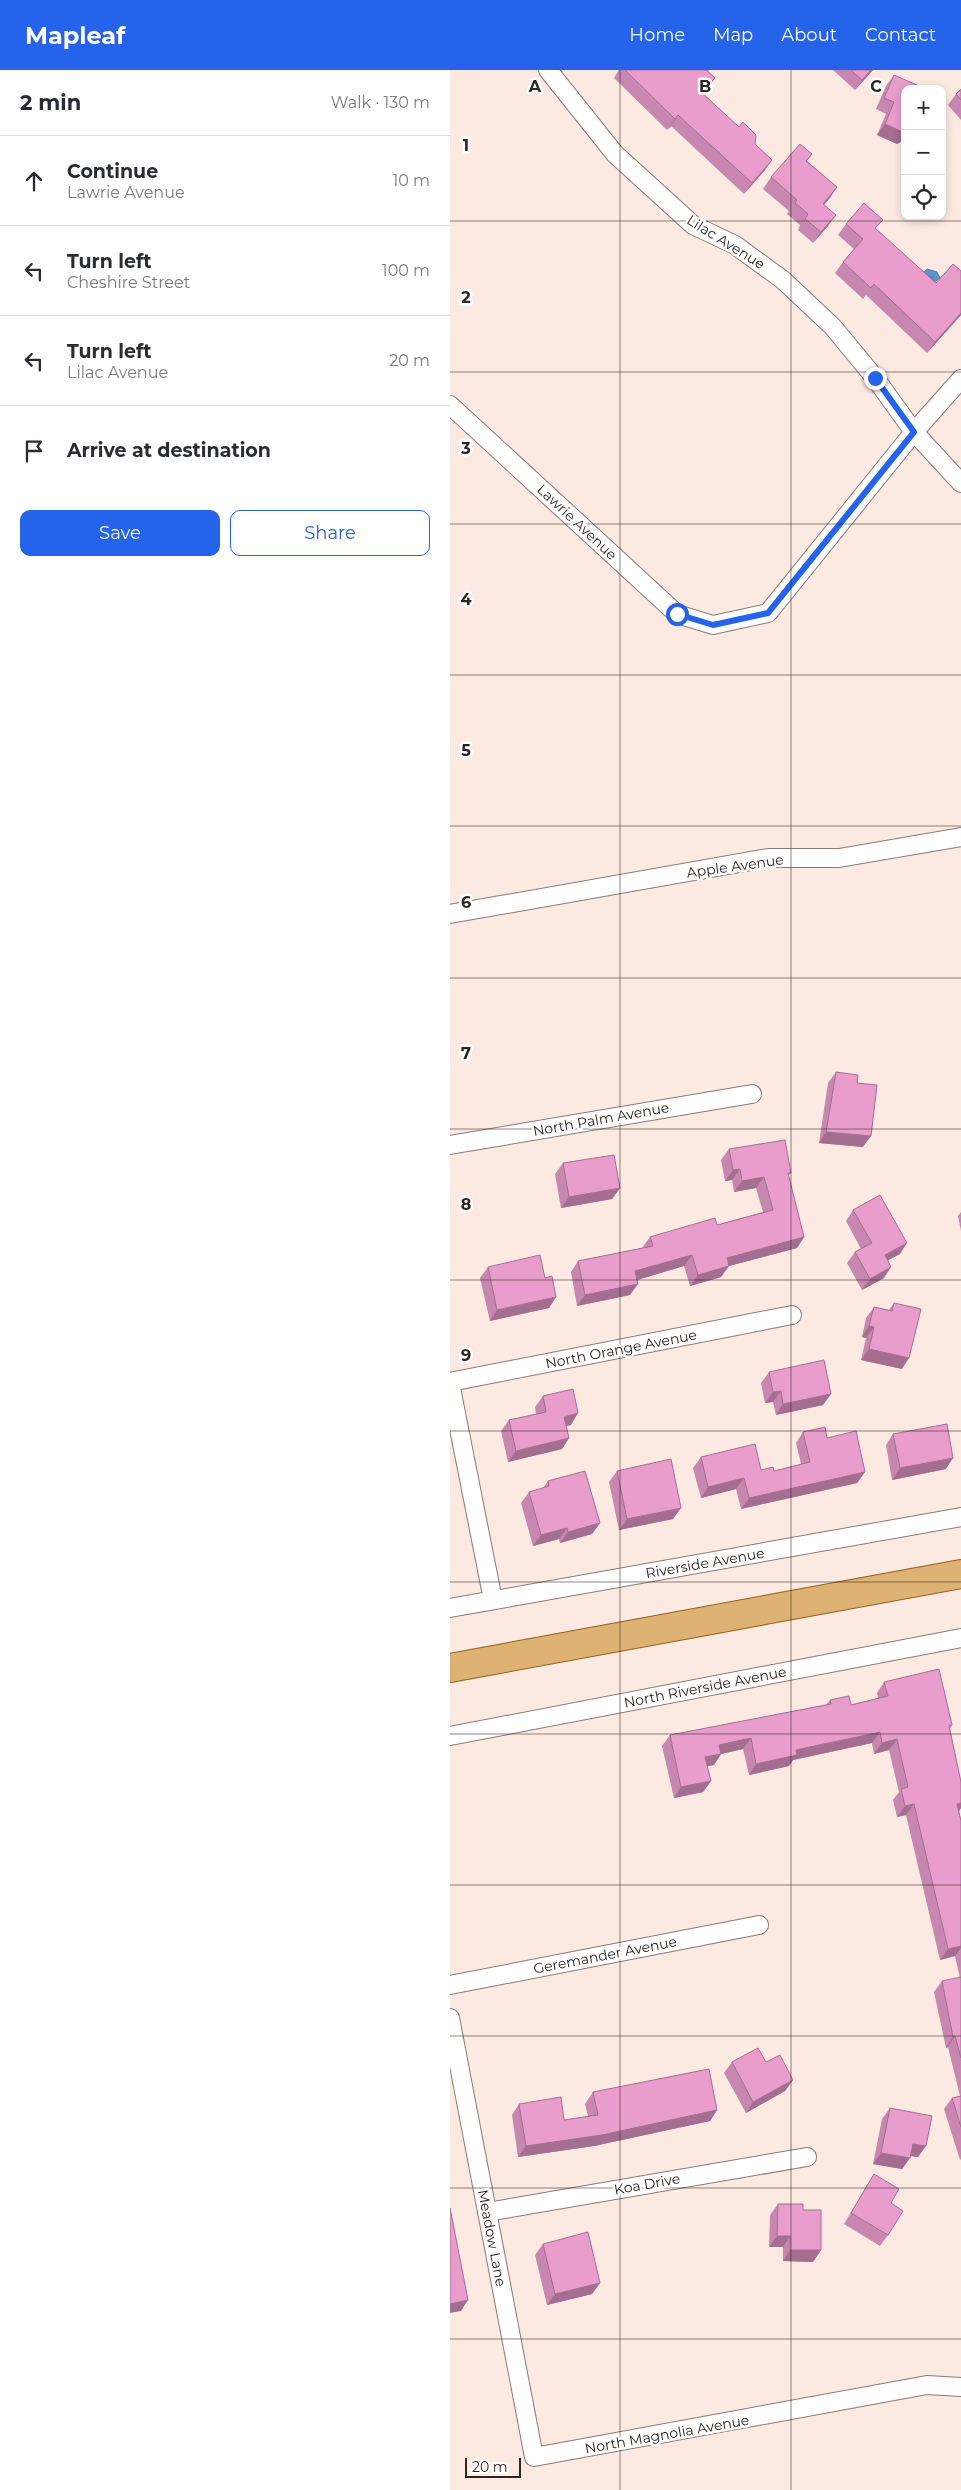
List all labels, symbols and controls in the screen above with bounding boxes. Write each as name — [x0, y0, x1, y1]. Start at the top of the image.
text: Mapleaf — [25, 21, 125, 50]
text: Home — [629, 24, 685, 46]
text: Map — [713, 24, 753, 46]
text: About — [781, 24, 837, 46]
text: Contact — [865, 24, 936, 46]
text: A — [528, 77, 542, 96]
text: B — [699, 77, 711, 96]
text: C — [870, 77, 882, 96]
map controls — [901, 85, 946, 220]
button: + — [901, 85, 946, 130]
text: 2 min — [20, 90, 81, 115]
text: Walk · 130 m — [331, 93, 430, 112]
button: − — [901, 130, 946, 175]
text: 1 — [463, 136, 469, 155]
text: Continue — [67, 160, 158, 183]
icon: ahead — [20, 167, 48, 195]
text: 10 m — [392, 171, 430, 190]
button: locate — [901, 175, 946, 220]
text: Lawrie Avenue — [67, 183, 185, 202]
street label: Lilac Avenue — [684, 211, 768, 273]
text: Turn left — [67, 250, 152, 273]
icon: left — [20, 257, 48, 285]
text: 100 m — [382, 261, 430, 280]
text: Cheshire Street — [67, 273, 190, 292]
text: 2 — [461, 288, 471, 307]
text: Turn left — [67, 340, 152, 363]
icon: left — [20, 347, 48, 375]
text: 20 m — [389, 351, 430, 370]
text: Lilac Avenue — [67, 363, 168, 382]
route end — [864, 367, 887, 390]
icon: arrive — [20, 437, 48, 465]
text: Arrive at destination — [67, 439, 271, 462]
text: 3 — [460, 439, 471, 458]
street label: Lawrie Avenue — [533, 480, 621, 564]
button: Save — [20, 510, 220, 556]
button: Share — [230, 510, 430, 556]
text: 4 — [460, 590, 472, 609]
route start — [666, 603, 689, 626]
text: 5 — [461, 741, 471, 760]
street label: Apple Avenue — [685, 850, 785, 882]
text: 6 — [461, 893, 471, 912]
text: 7 — [461, 1044, 471, 1063]
street label: North Palm Avenue — [531, 1098, 671, 1140]
text: 8 — [461, 1195, 471, 1214]
street label: North Orange Avenue — [544, 1325, 698, 1373]
text: 9 — [461, 1346, 471, 1365]
street label: Riverside Avenue — [644, 1544, 766, 1582]
street label: North Riverside Avenue — [622, 1662, 788, 1712]
street label: Geremander Avenue — [532, 1932, 678, 1978]
street label: Koa Drive — [612, 2169, 682, 2199]
street label: Meadow Lane — [474, 2188, 510, 2288]
street label: North Magnolia Avenue — [583, 2411, 751, 2457]
scale bar — [465, 2455, 521, 2478]
text: 20 m — [472, 2458, 508, 2476]

